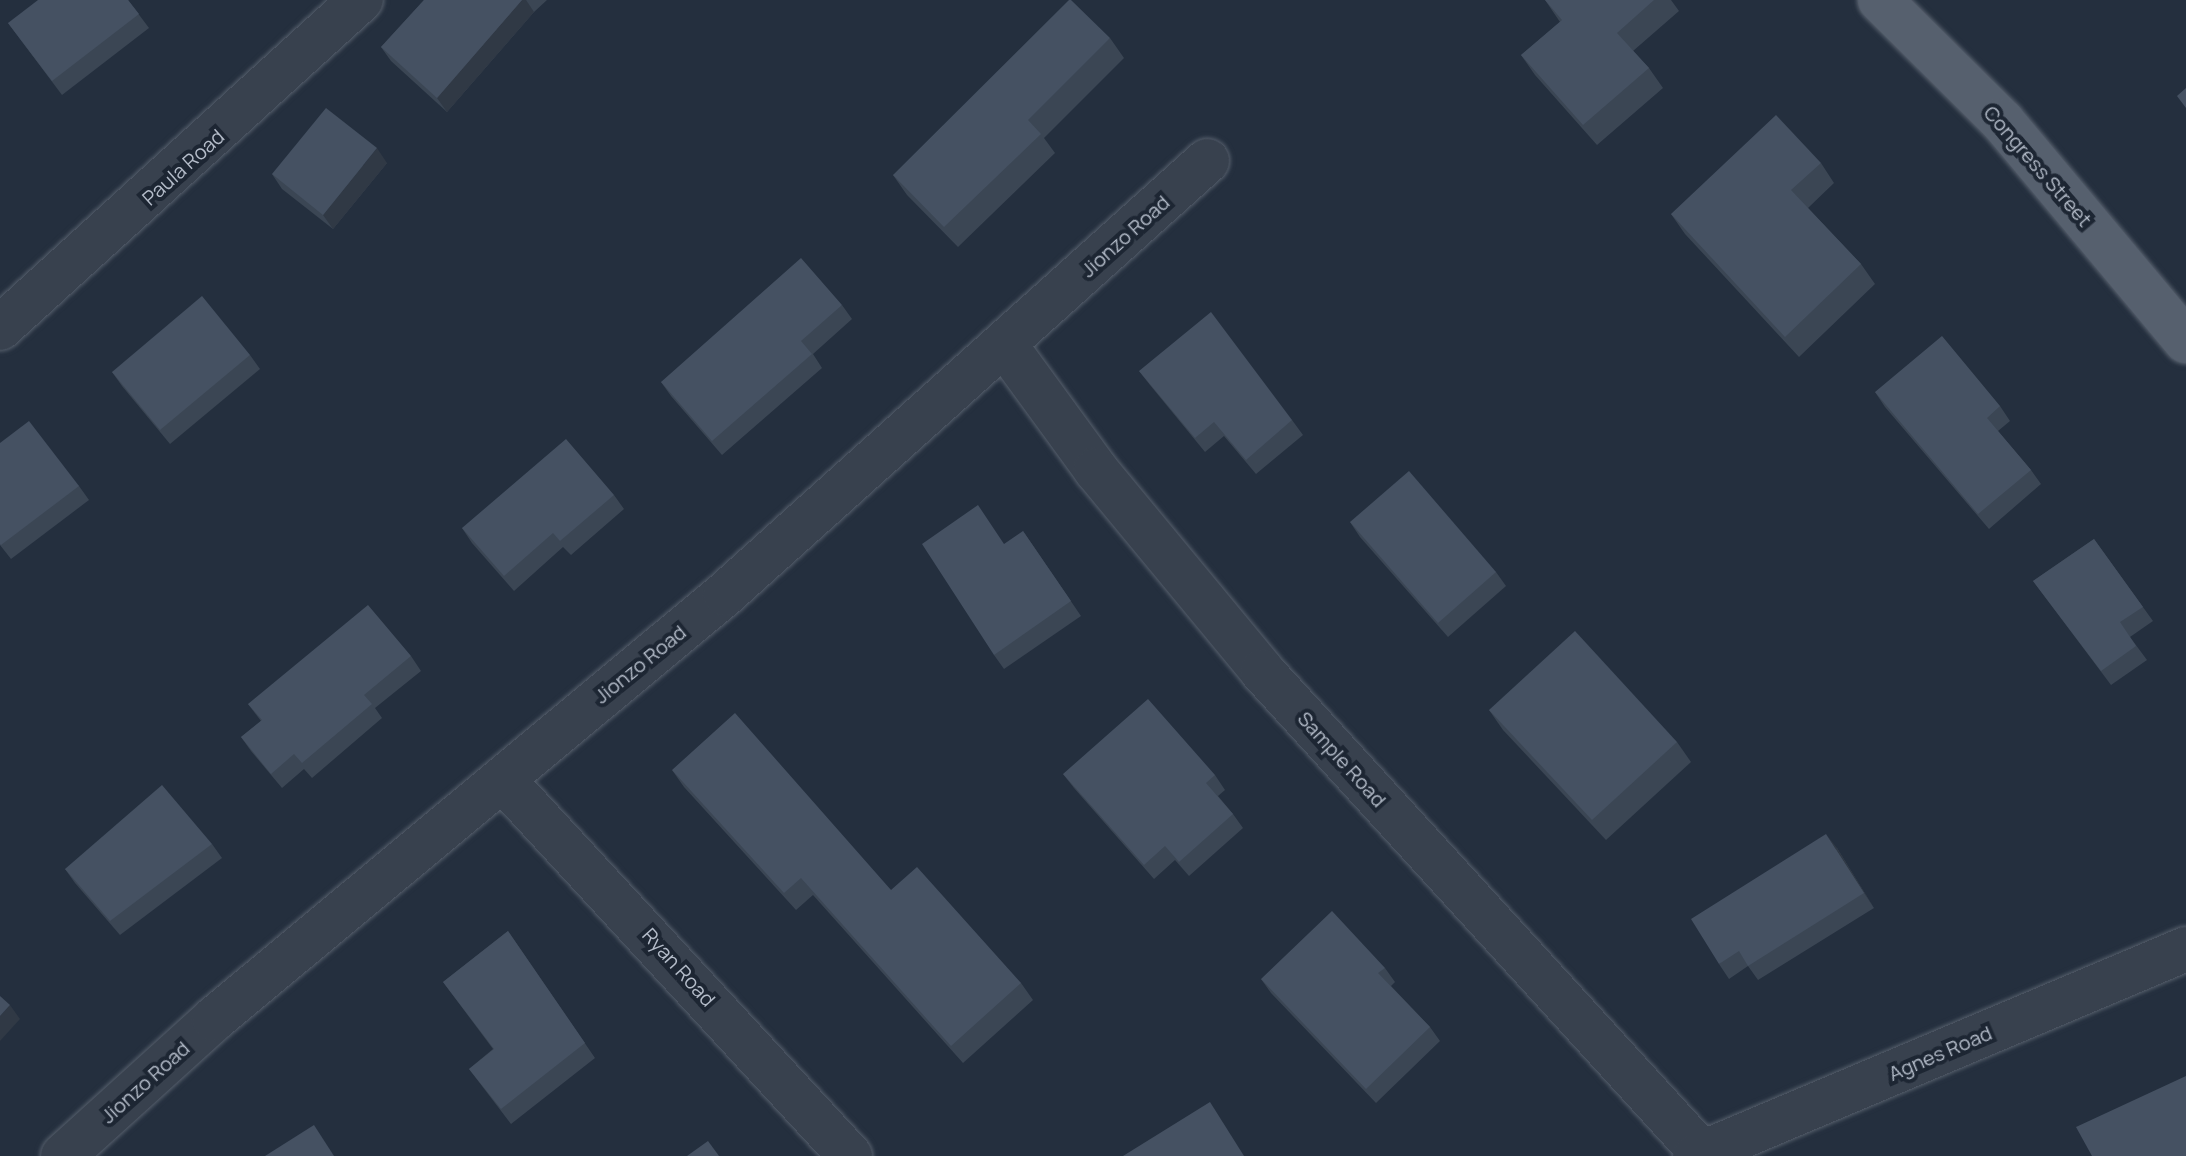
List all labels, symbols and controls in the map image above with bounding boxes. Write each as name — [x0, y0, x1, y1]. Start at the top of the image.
street label: Congress Street — [1979, 101, 2097, 231]
street label: Paula Road — [137, 124, 229, 210]
street label: Jionzo Road — [1076, 190, 1174, 282]
street label: Jionzo Road — [589, 620, 691, 708]
street label: Sample Road — [1293, 706, 1391, 812]
street label: Ryan Road — [638, 923, 720, 1011]
street label: Agnes Road — [1885, 1020, 1995, 1086]
street label: Jionzo Road — [96, 1036, 194, 1128]

